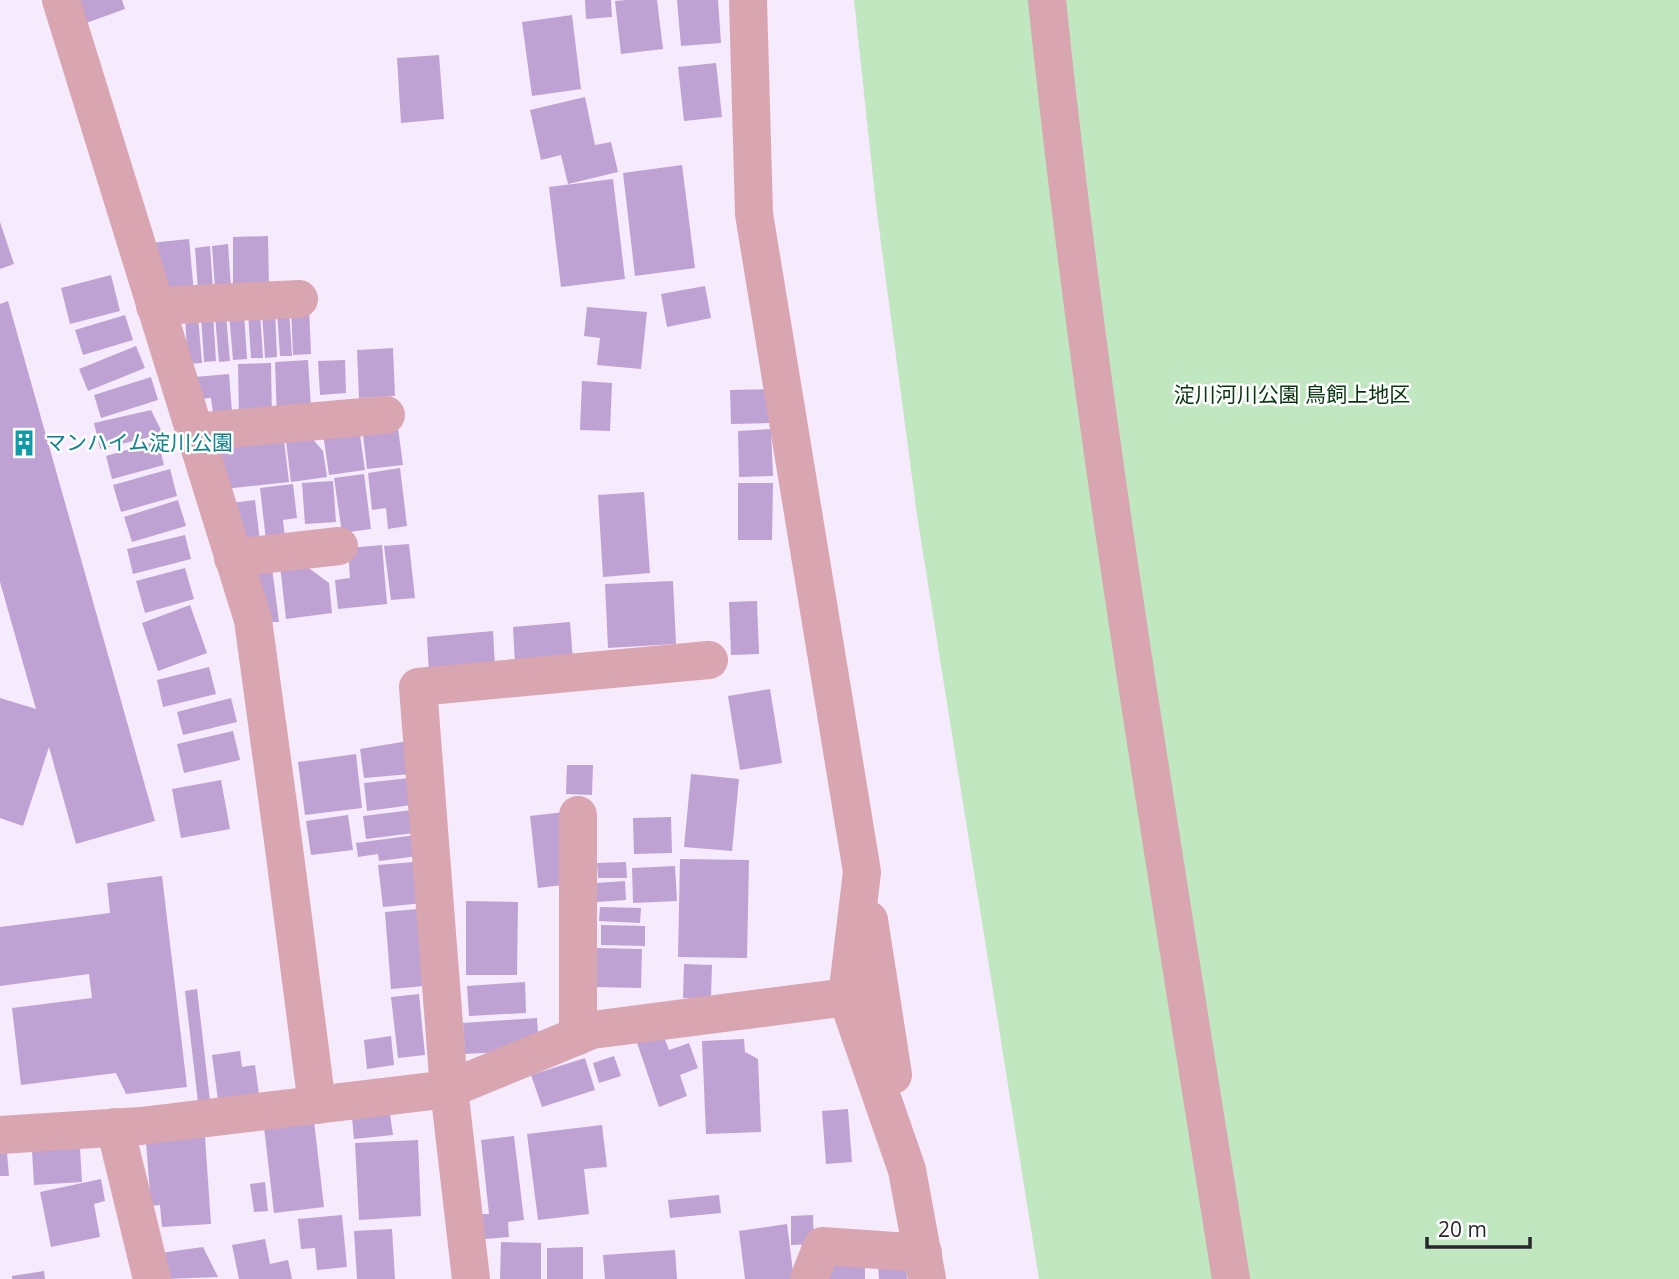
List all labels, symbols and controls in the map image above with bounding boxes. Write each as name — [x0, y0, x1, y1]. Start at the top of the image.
park label: 淀川河川公園 鳥飼上地区 — [1174, 380, 1410, 408]
building icon: マンハイム淀川公園 — [9, 428, 39, 458]
place label: マンハイム淀川公園 — [45, 428, 233, 456]
scale bar — [1427, 1206, 1530, 1250]
text: 20 m — [1438, 1215, 1487, 1243]

